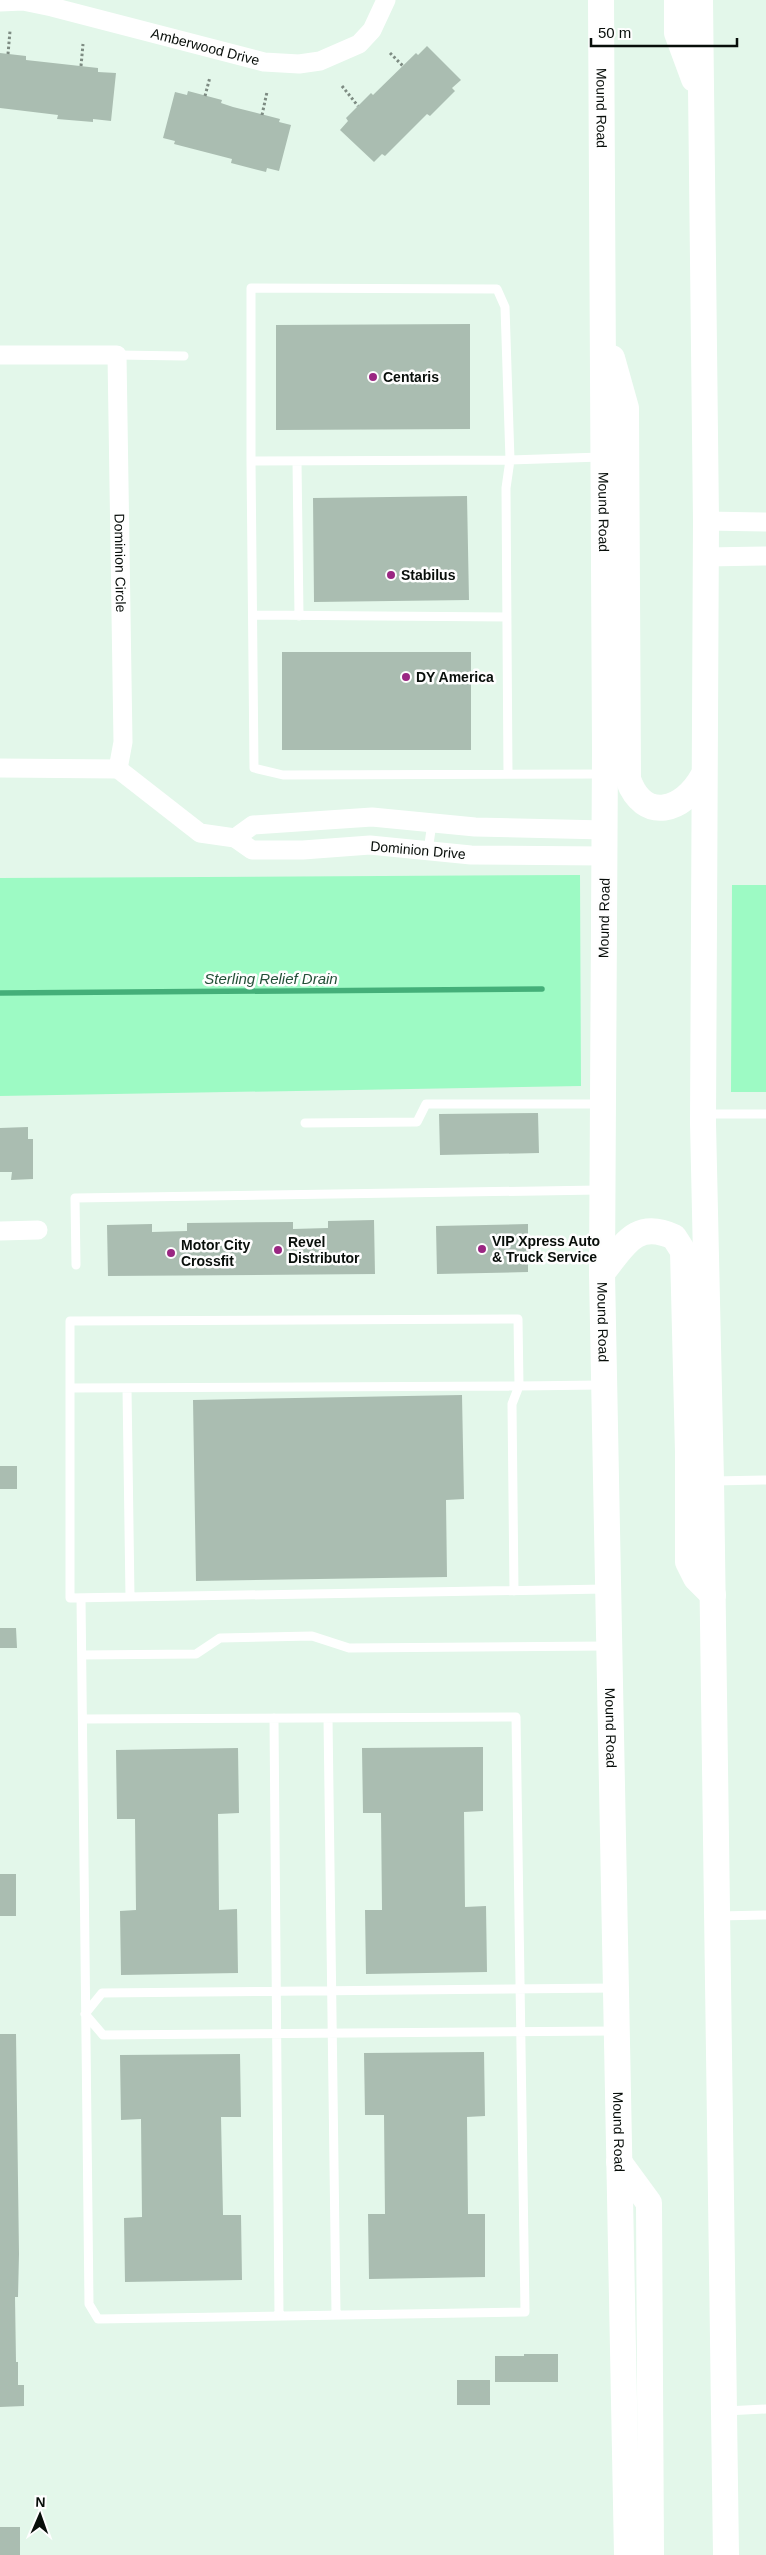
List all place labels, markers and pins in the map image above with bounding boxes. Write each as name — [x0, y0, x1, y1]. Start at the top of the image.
place label: Centaris — [383, 369, 439, 385]
marker: Centaris — [367, 371, 379, 383]
place label: Stabilus — [401, 567, 456, 583]
marker: Stabilus — [385, 569, 397, 581]
place label: DY America — [416, 669, 494, 685]
marker: DY America — [400, 671, 412, 683]
place label: VIP Xpress Auto & Truck Service — [492, 1233, 600, 1265]
place label: Revel Distributor — [288, 1234, 360, 1266]
place label: Motor City Crossfit — [181, 1237, 250, 1269]
marker: VIP Xpress Auto & Truck Service — [476, 1243, 488, 1255]
marker: Revel Distributor — [272, 1244, 284, 1256]
marker: Motor City Crossfit — [165, 1247, 177, 1259]

